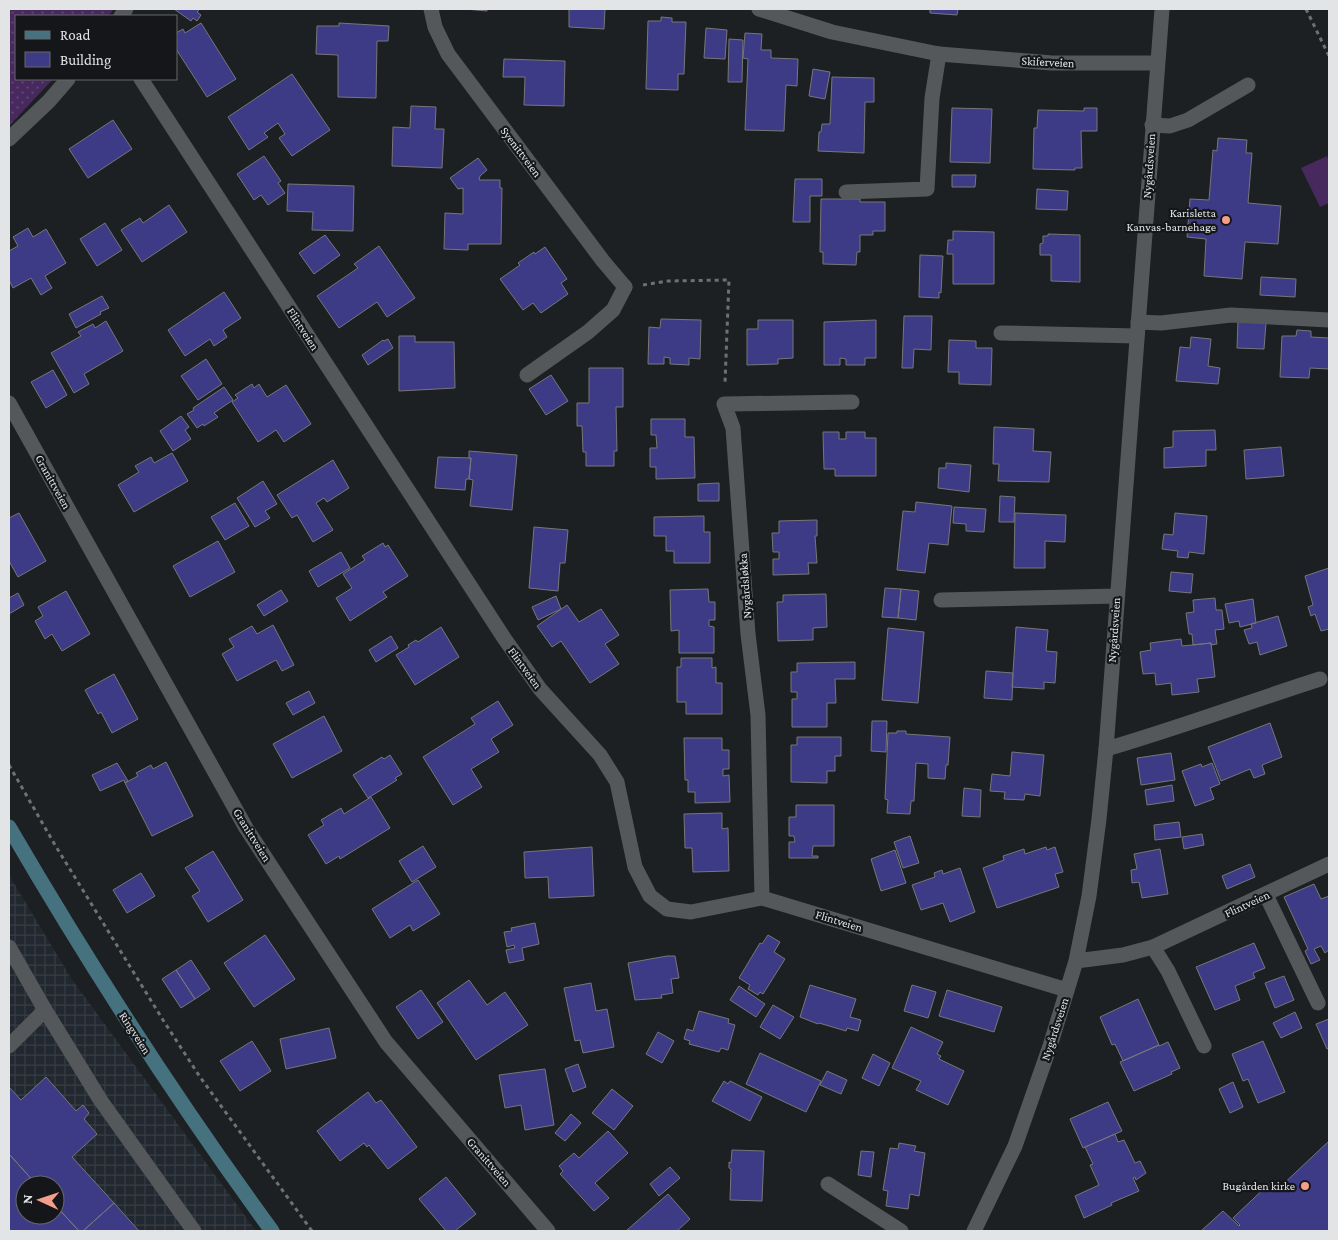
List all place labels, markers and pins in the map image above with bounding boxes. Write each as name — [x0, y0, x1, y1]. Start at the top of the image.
place label: Karisletta Kanvas-barnehage — [1126, 206, 1216, 234]
marker: Karisletta Kanvas-barnehage — [1220, 214, 1232, 226]
place label: Bugården kirke — [1223, 1179, 1295, 1193]
marker: Bugården kirke — [1299, 1180, 1311, 1192]

